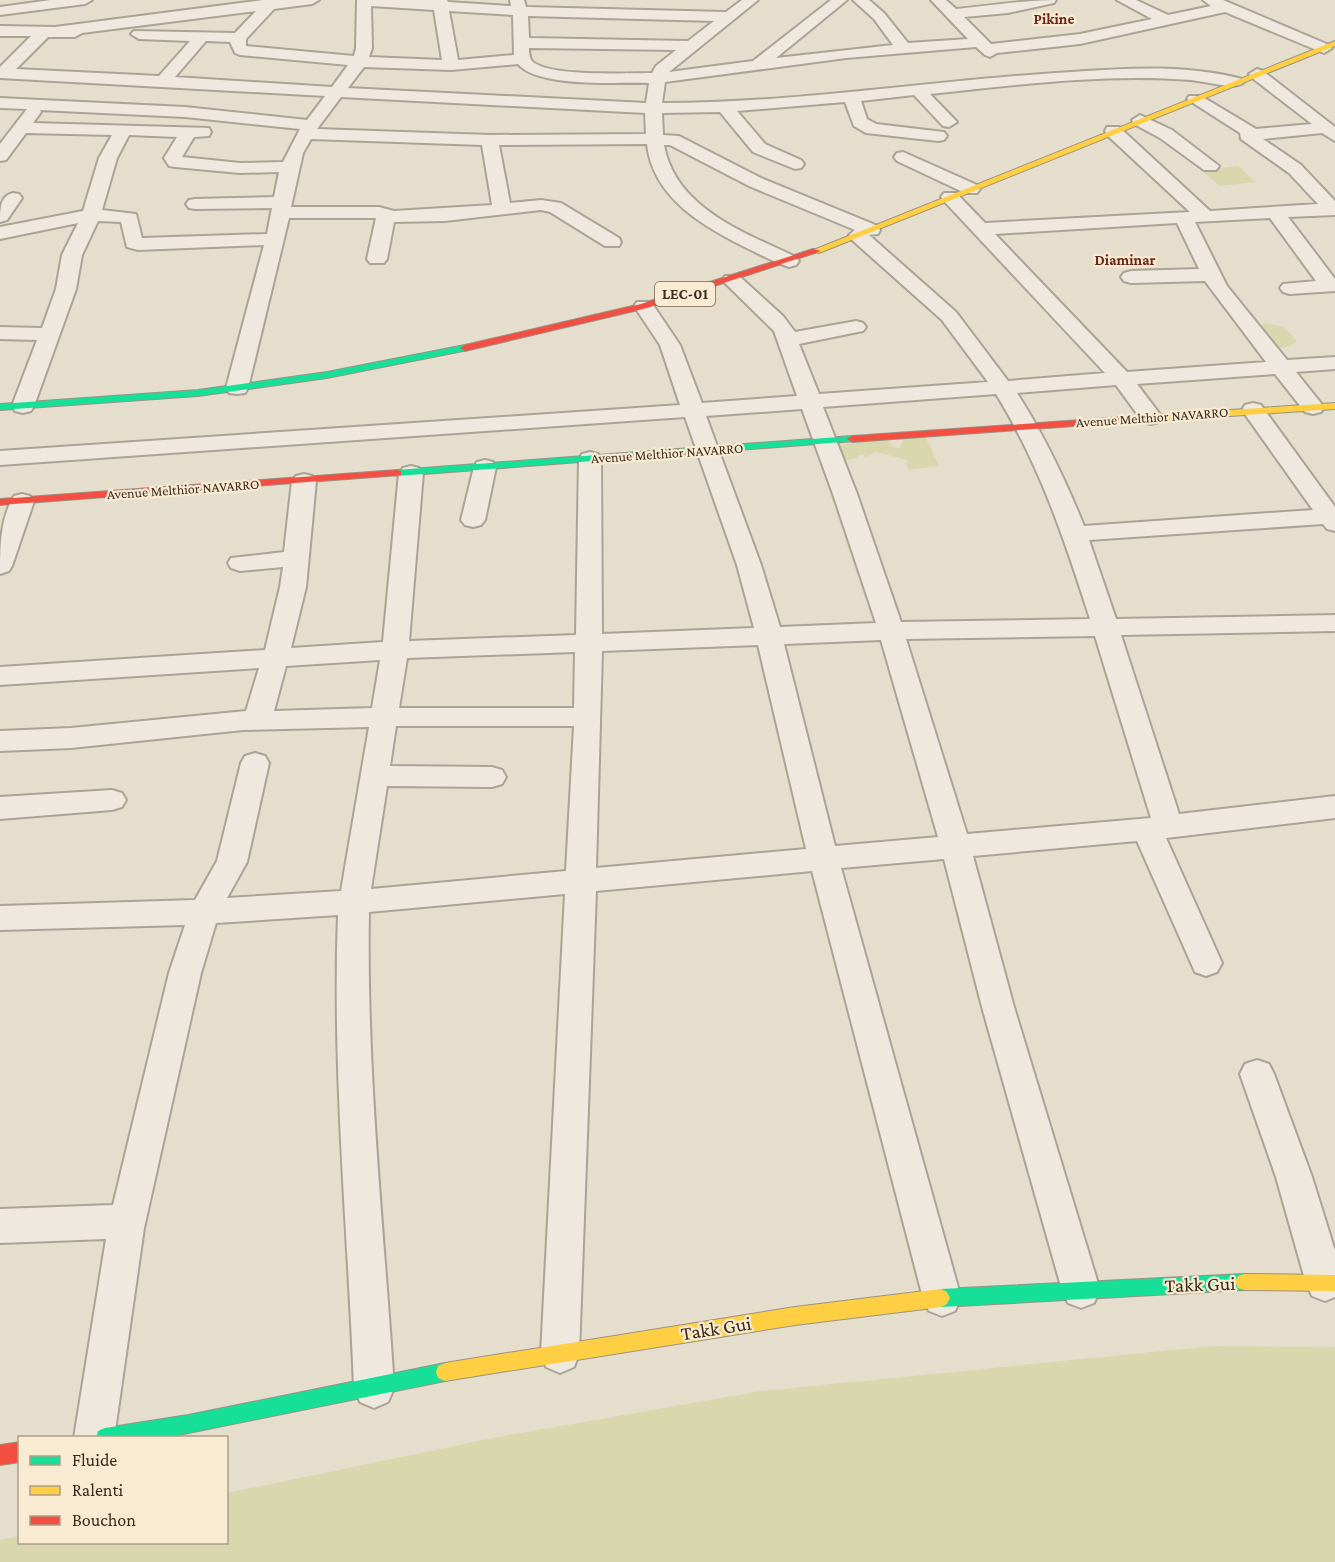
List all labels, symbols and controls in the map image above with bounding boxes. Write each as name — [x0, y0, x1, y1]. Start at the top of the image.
district label: Pikine — [1034, 11, 1074, 27]
district label: Diaminar — [1095, 252, 1156, 268]
road number: LEC-01 — [655, 282, 715, 306]
street label: Avenue Melthior NAVARRO — [1075, 404, 1229, 430]
street label: Avenue Melthior NAVARRO — [590, 440, 744, 466]
street label: Avenue Melthior NAVARRO — [106, 476, 260, 502]
street label: Takk Gui — [1164, 1272, 1236, 1296]
street label: Takk Gui — [679, 1312, 753, 1344]
legend — [18, 1436, 228, 1544]
text: Fluide — [72, 1450, 117, 1470]
text: Ralenti — [72, 1480, 123, 1500]
text: Bouchon — [72, 1510, 136, 1530]

